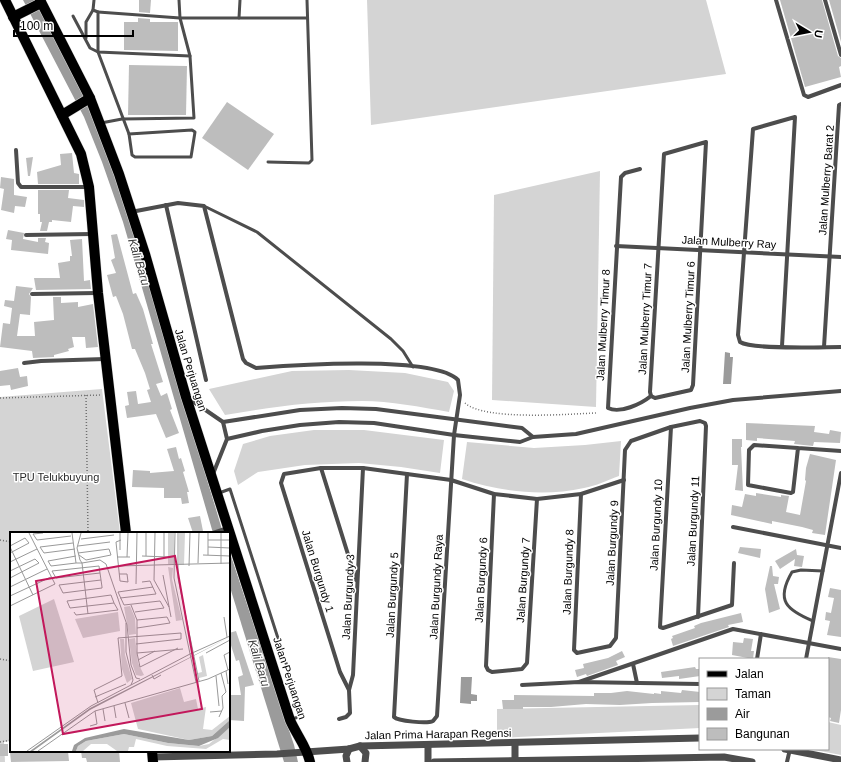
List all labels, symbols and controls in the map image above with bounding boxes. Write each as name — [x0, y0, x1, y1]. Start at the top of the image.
scale bar — [14, 12, 133, 38]
north arrow — [789, 12, 829, 52]
text: 100 m — [20, 19, 53, 33]
text: U — [812, 29, 825, 39]
street label: Jalan Mulberry Barat 2 — [816, 124, 836, 236]
street label: Jalan Mulberry Ray — [681, 234, 777, 250]
water label: Kali Baru — [125, 237, 153, 288]
street label: Jalan Mulberry Timur 6 — [679, 261, 697, 373]
street label: Jalan Mulberry Timur 7 — [636, 263, 654, 375]
street label: Jalan Mulberry Timur 8 — [594, 269, 612, 381]
street label: Jalan Perjuangan — [173, 327, 209, 413]
park label: TPU Telukbuyung — [13, 471, 99, 483]
street label: Jalan Burgundy 11 — [685, 475, 701, 567]
street label: Jalan Burgundy 10 — [648, 479, 664, 571]
street label: Jalan Burgundy 9 — [604, 500, 620, 586]
street label: Jalan Burgundy 1 — [300, 528, 336, 614]
street label: Jalan Burgundy 8 — [561, 529, 575, 615]
inset map — [10, 532, 230, 752]
street label: Jalan Burgundy Raya — [427, 533, 445, 640]
street label: Jalan Burgundy 6 — [473, 537, 489, 623]
street label: Jalan Burgundy 7 — [514, 537, 532, 623]
street label: Jalan Burgundy 5 — [384, 552, 400, 638]
street label: Jalan Burgundy 3 — [340, 554, 356, 640]
street label: Jalan Perjuangan — [271, 635, 309, 721]
water label: Kali Baru — [245, 638, 273, 689]
legend — [699, 658, 829, 750]
text: Jalan — [735, 667, 764, 681]
text: Taman — [735, 687, 771, 701]
text: Air — [735, 707, 750, 721]
street label: Jalan Prima Harapan Regensi — [365, 727, 511, 741]
text: Bangunan — [735, 727, 790, 741]

